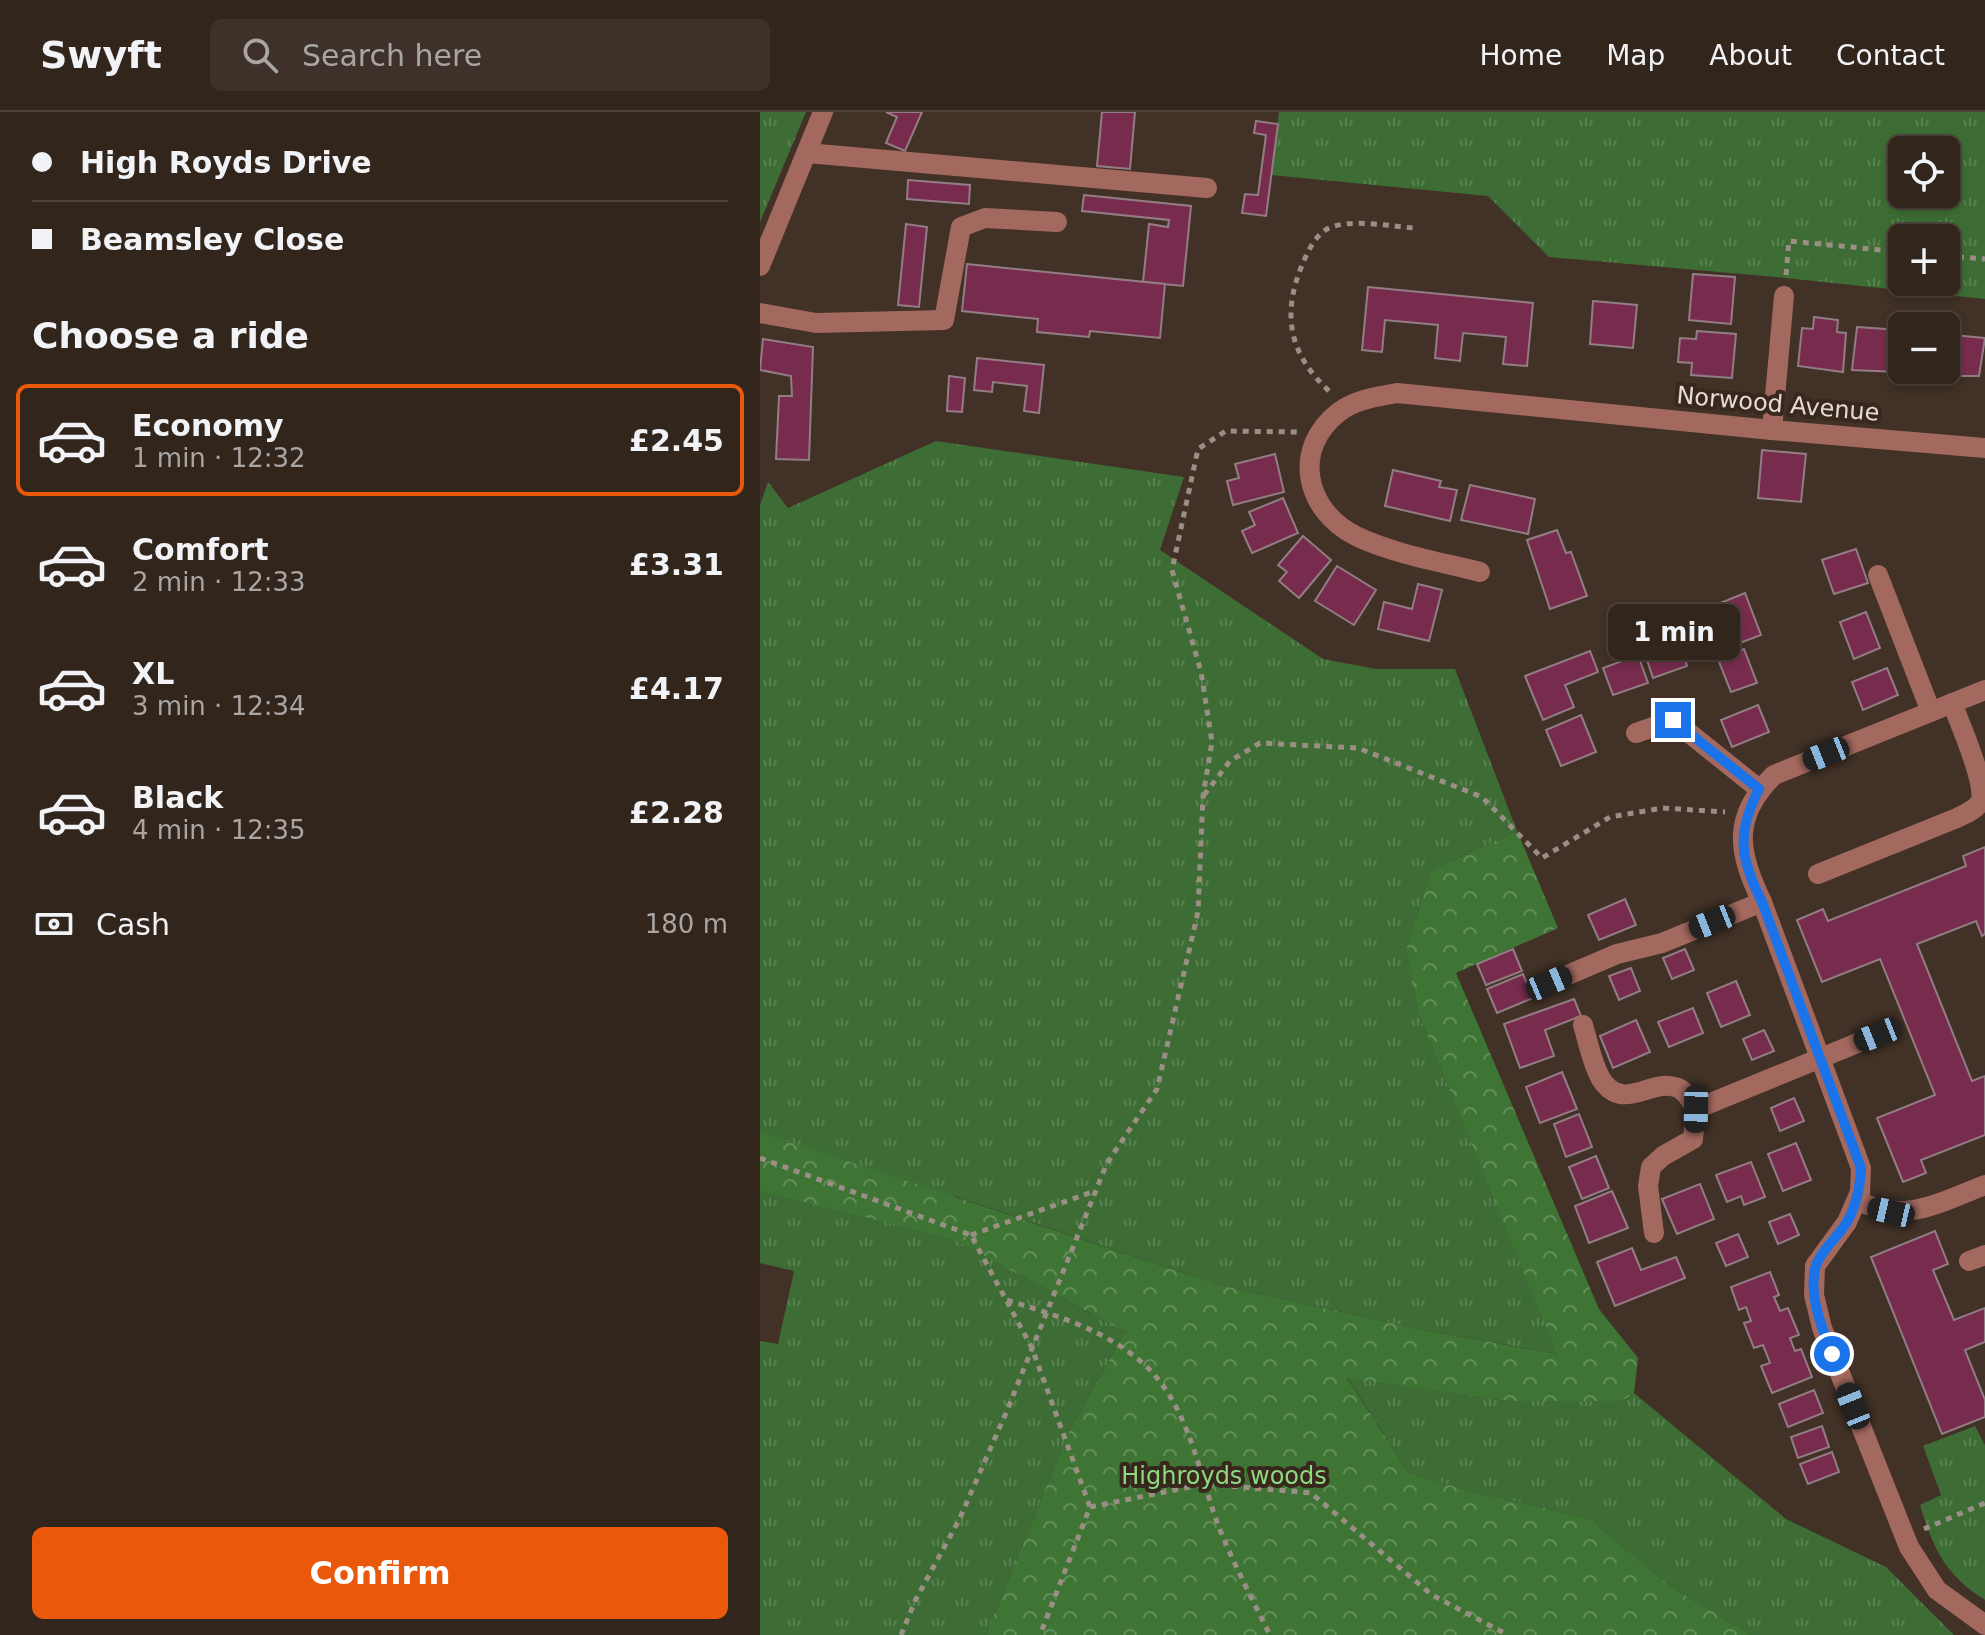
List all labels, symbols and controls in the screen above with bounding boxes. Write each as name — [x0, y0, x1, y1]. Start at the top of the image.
search box — [210, 19, 770, 91]
text: Swyft — [40, 33, 162, 77]
icon: search — [238, 33, 282, 77]
text: Search here — [302, 38, 482, 73]
text: Home — [1479, 39, 1562, 72]
text: Map — [1606, 39, 1665, 72]
text: About — [1709, 39, 1792, 72]
text: Contact — [1836, 39, 1945, 72]
map controls — [1888, 136, 1960, 384]
button: locate — [1888, 136, 1960, 208]
text: High Royds Drive — [80, 145, 372, 180]
text: Beamsley Close — [80, 222, 344, 257]
button: + — [1888, 224, 1960, 296]
button: − — [1888, 312, 1960, 384]
text: Choose a ride — [32, 315, 309, 356]
street label: Norwood Avenue — [1675, 381, 1881, 427]
icon: car — [36, 404, 108, 476]
text: Economy — [132, 408, 284, 443]
text: £2.45 — [629, 423, 724, 458]
text: 1 min · 12:32 — [132, 443, 306, 473]
icon: car — [36, 528, 108, 600]
text: Comfort — [132, 532, 269, 567]
text: £3.31 — [629, 547, 724, 582]
text: 2 min · 12:33 — [132, 567, 306, 597]
callout: 1 min — [1607, 604, 1739, 660]
text: 1 min — [1633, 617, 1715, 647]
icon: car — [36, 652, 108, 724]
text: XL — [132, 656, 174, 691]
text: £4.17 — [629, 671, 724, 706]
text: 3 min · 12:34 — [132, 691, 306, 721]
route end — [1655, 702, 1691, 738]
car — [1799, 734, 1853, 774]
icon: car — [36, 776, 108, 848]
text: Black — [132, 780, 223, 815]
text: £2.28 — [629, 795, 724, 830]
text: 4 min · 12:35 — [132, 815, 306, 845]
icon: cash — [32, 902, 76, 946]
car — [1685, 902, 1739, 942]
text: Cash — [96, 907, 170, 942]
text: 180 m — [645, 909, 728, 939]
car — [1522, 963, 1576, 1003]
car — [1850, 1015, 1904, 1055]
car — [1684, 1085, 1708, 1133]
car — [1865, 1195, 1917, 1229]
route start — [1814, 1336, 1850, 1372]
car — [1833, 1379, 1873, 1433]
park label: Highroyds woods — [1121, 1462, 1327, 1490]
button: Confirm — [32, 1527, 728, 1619]

